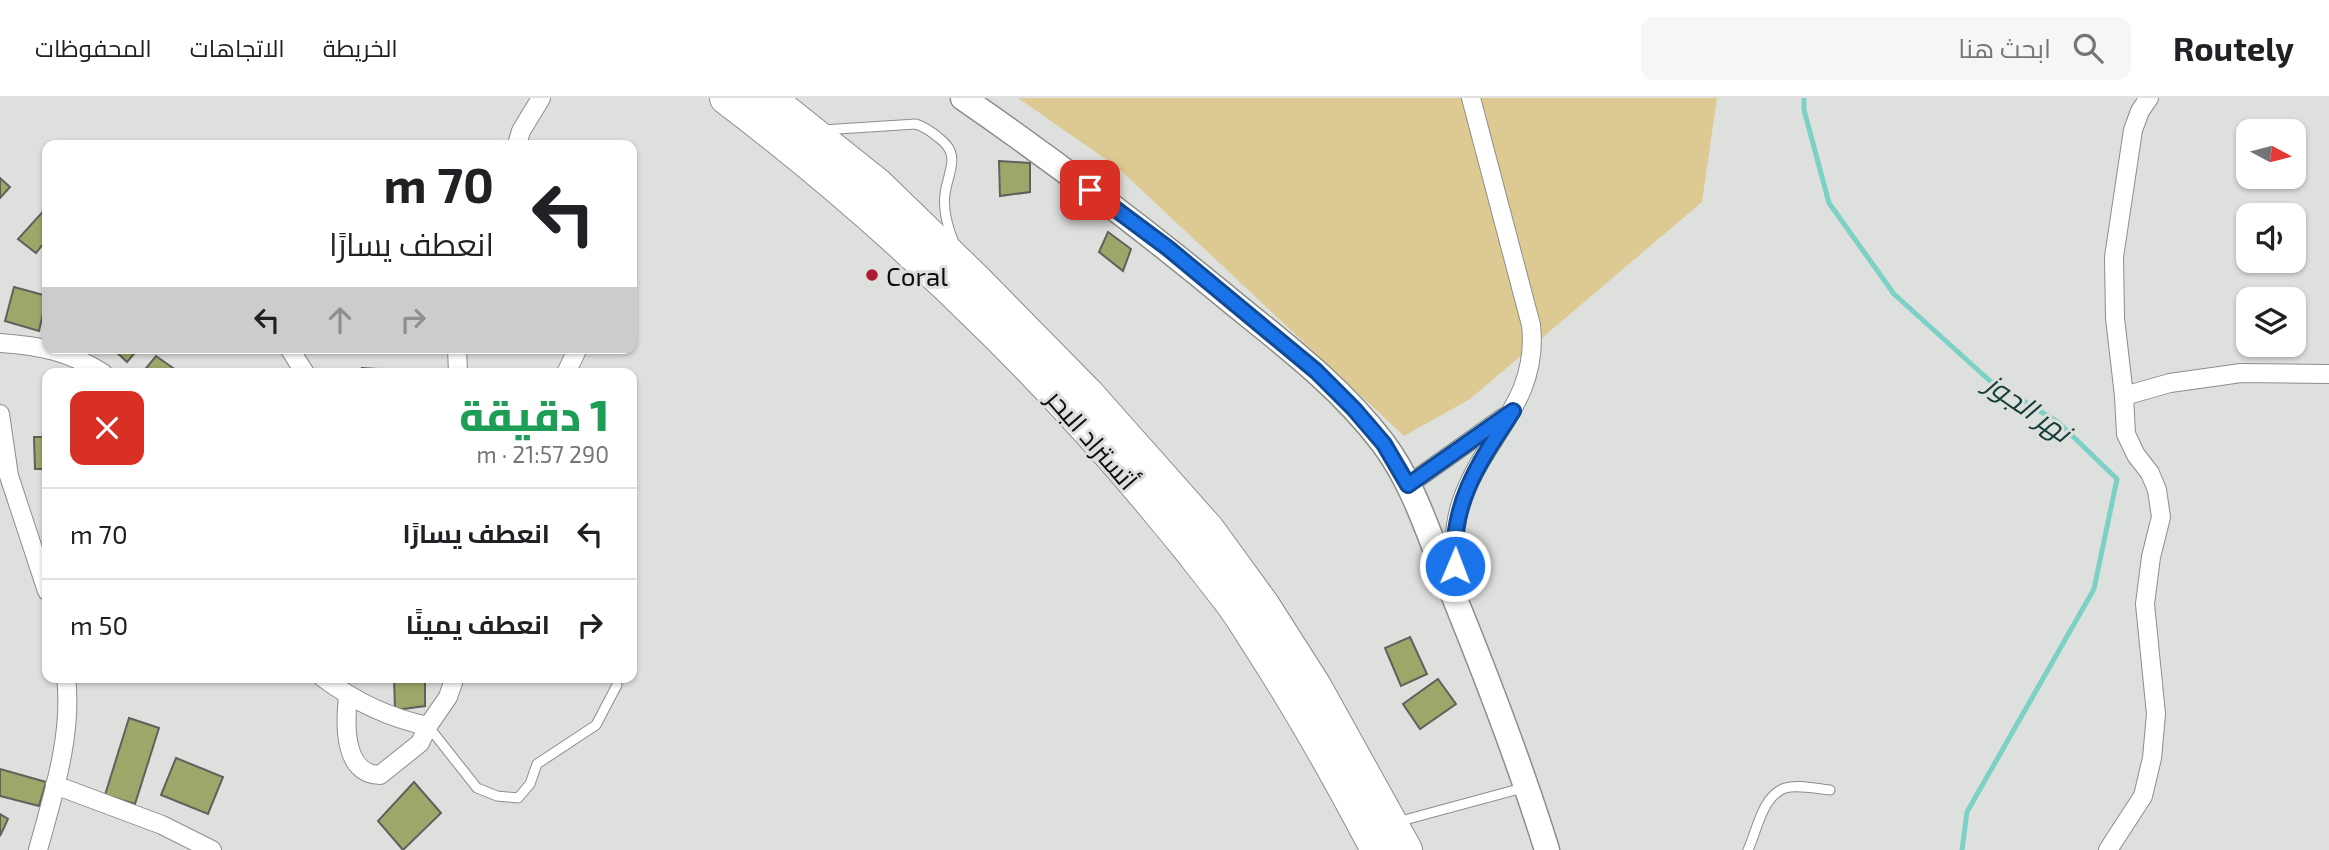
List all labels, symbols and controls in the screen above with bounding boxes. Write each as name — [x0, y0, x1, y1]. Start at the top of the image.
search box — [1641, 17, 2131, 80]
text: Routely — [2173, 28, 2294, 68]
icon: search — [2069, 29, 2107, 67]
text: ابحث هنا — [1958, 32, 2051, 63]
text: المحفوظات — [35, 33, 152, 62]
text: الاتجاهات — [190, 33, 285, 62]
text: الخريطة — [323, 33, 398, 62]
north arrow — [2236, 119, 2306, 189]
map controls — [2236, 119, 2306, 357]
text: 70 m — [383, 154, 494, 213]
pin — [1060, 160, 1120, 220]
icon: left — [518, 168, 609, 259]
icon: arrive — [1071, 171, 1109, 209]
button: sound — [2236, 203, 2306, 273]
text: انعطف يسارًا — [329, 224, 494, 262]
place label: Coral — [886, 260, 948, 291]
marker: Coral — [864, 267, 880, 283]
button: layers — [2236, 287, 2306, 357]
icon: left — [248, 301, 286, 339]
icon: ahead — [321, 301, 359, 339]
icon: right — [394, 301, 432, 339]
water label: نهر الجوز — [1977, 364, 2080, 451]
street label: أتستراد البحر — [1039, 381, 1145, 496]
text: 1 دقيقة — [459, 389, 609, 439]
button: close — [70, 391, 144, 465]
text: 290 m · 21:57 — [476, 440, 609, 468]
icon: left — [571, 515, 609, 553]
text: انعطف يسارًا — [403, 517, 550, 548]
text: 70 m — [70, 518, 128, 549]
position arrow — [1418, 529, 1492, 603]
icon: right — [571, 606, 609, 644]
text: انعطف يمينًا — [406, 608, 550, 639]
text: 50 m — [70, 609, 128, 640]

